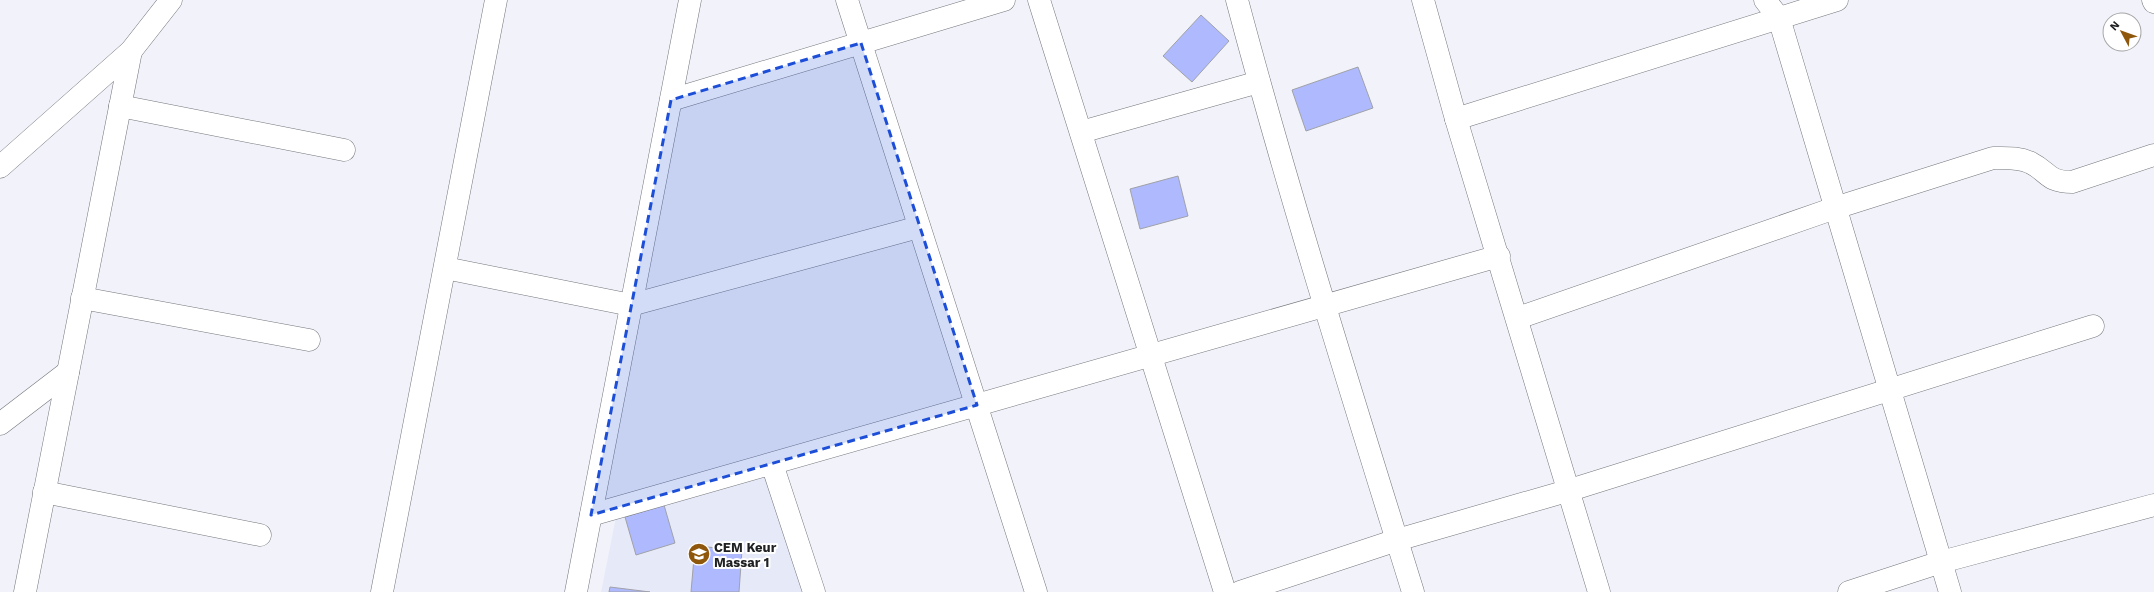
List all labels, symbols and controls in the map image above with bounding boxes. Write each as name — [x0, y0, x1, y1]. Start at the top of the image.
north arrow — [2102, 12, 2142, 52]
text: N — [2107, 18, 2122, 33]
place label: CEM Keur Massar 1 — [714, 540, 777, 570]
school or university icon: CEM Keur Massar 1 — [686, 541, 712, 567]

